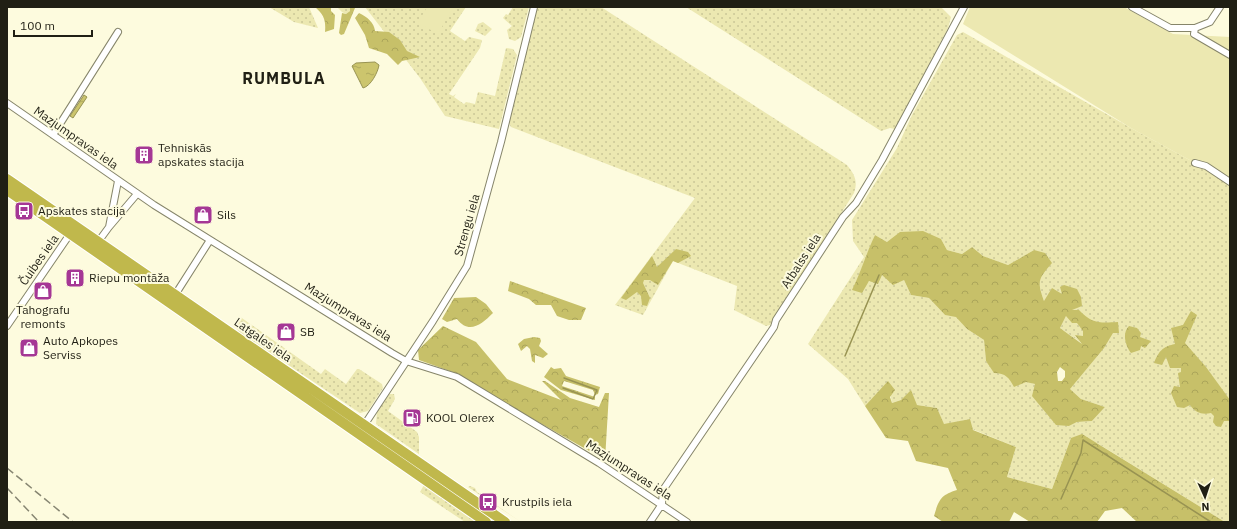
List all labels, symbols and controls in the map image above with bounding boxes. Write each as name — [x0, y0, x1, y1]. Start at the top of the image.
scale bar — [14, 12, 92, 38]
text: 100 m — [20, 18, 55, 33]
district label: RUMBULA — [242, 68, 326, 88]
street label: Mazjumpravas iela — [31, 103, 122, 173]
place label: Tehniskās apskates stacija — [158, 140, 245, 169]
building icon: Tehniskās apskates stacija — [133, 144, 155, 166]
street label: Strengu iela — [450, 191, 483, 258]
bus stop icon: Apskates stacija — [13, 200, 35, 222]
place label: Apskates stacija — [38, 203, 126, 218]
shop icon: Sils — [192, 204, 214, 226]
place label: Sils — [217, 207, 236, 222]
street label: Atbalss iela — [777, 230, 824, 291]
street label: Čuibes iela — [16, 231, 62, 288]
building icon: Riepu montāža — [64, 267, 86, 289]
place label: Riepu montāža — [89, 270, 170, 285]
street label: Mazjumpravas iela — [302, 279, 395, 345]
shop icon: Tahografu remonts — [32, 280, 54, 302]
place label: Tahografu remonts — [16, 302, 70, 331]
street label: Latgales iela — [232, 314, 296, 365]
shop icon: SB — [275, 321, 297, 343]
place label: SB — [300, 324, 315, 339]
place label: Auto Apkopes Serviss — [43, 333, 118, 362]
shop icon: Auto Apkopes Serviss — [18, 337, 40, 359]
fuel station icon: KOOL Olerex — [401, 407, 423, 429]
place label: KOOL Olerex — [426, 410, 494, 425]
street label: Mazjumpravas iela — [583, 436, 676, 503]
north arrow — [1185, 477, 1225, 517]
bus stop icon: Krustpils iela — [477, 491, 499, 513]
place label: Krustpils iela — [502, 494, 572, 509]
text: N — [1201, 500, 1210, 514]

